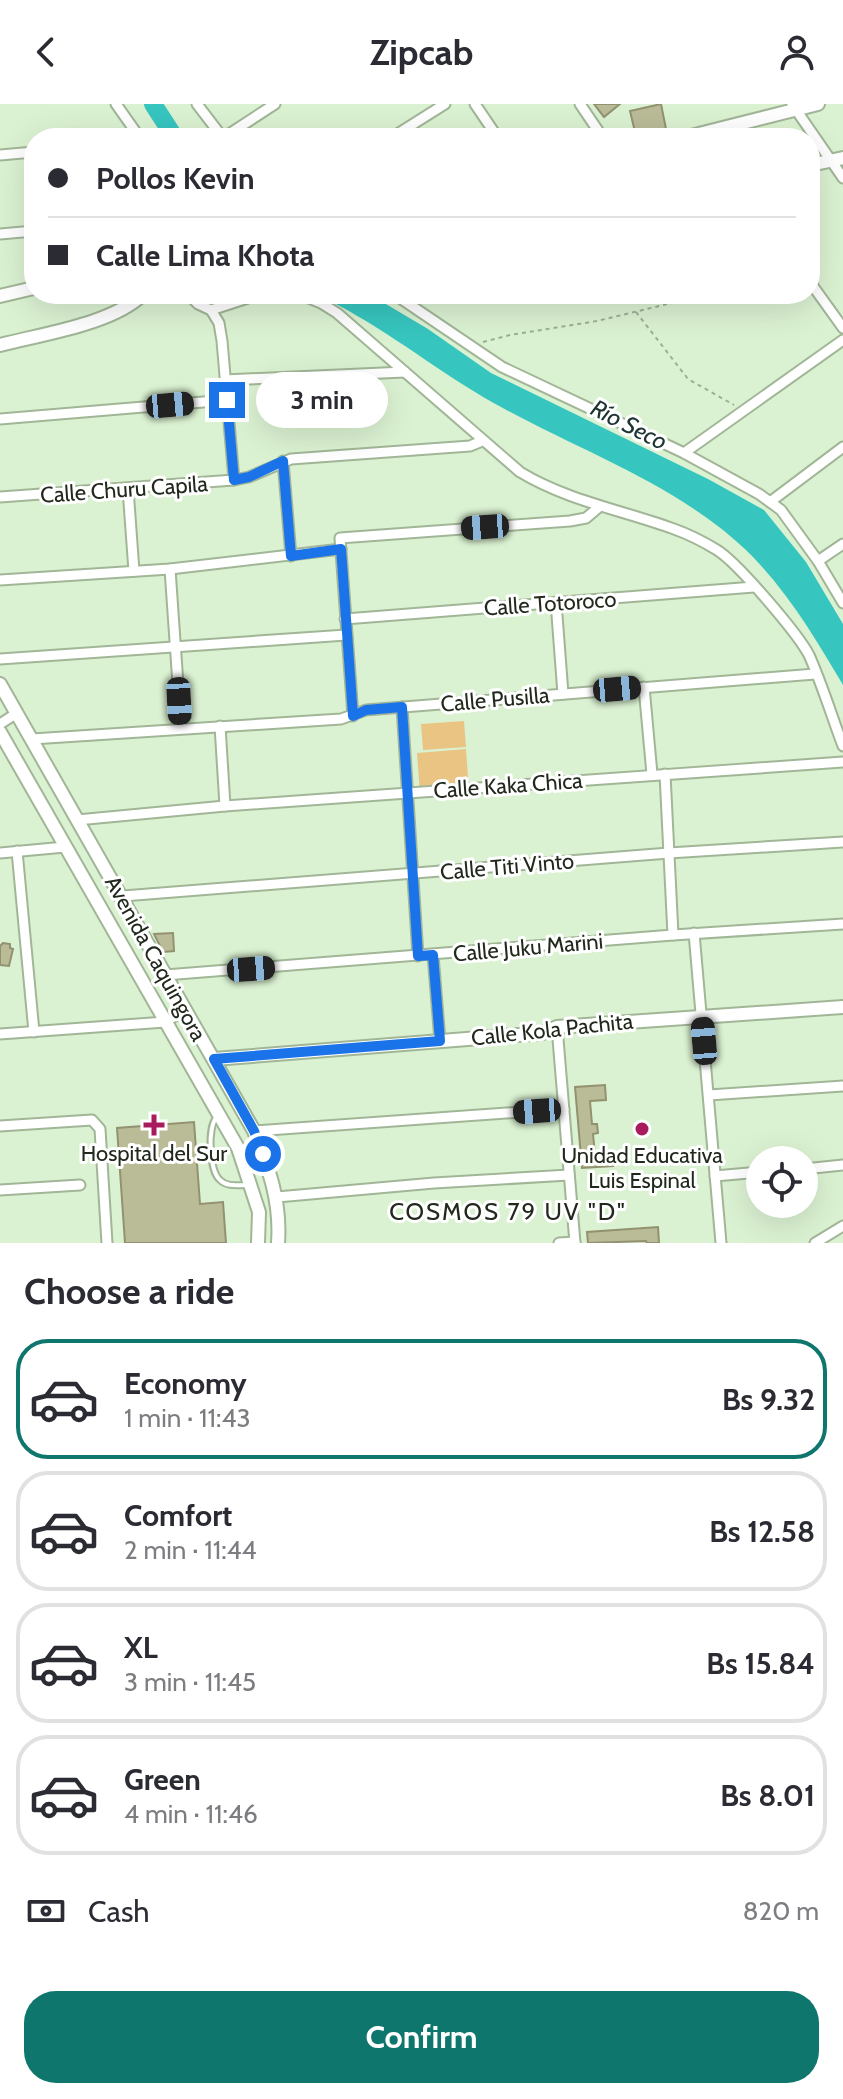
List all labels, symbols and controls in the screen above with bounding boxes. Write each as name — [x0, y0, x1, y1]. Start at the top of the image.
icon: back — [24, 30, 68, 74]
text: Zipcab — [370, 30, 473, 74]
icon: person — [775, 30, 819, 74]
text: Pollos Kevin — [96, 160, 255, 197]
text: Calle Lima Khota — [96, 237, 315, 274]
callout: 3 min — [255, 372, 387, 428]
route end — [209, 382, 245, 418]
text: 3 min — [290, 384, 354, 416]
car — [145, 391, 195, 419]
water label: Río Seco — [586, 393, 672, 456]
street label: Calle Churu Capila — [39, 470, 209, 509]
car — [460, 513, 510, 541]
street label: Calle Totoroco — [483, 585, 617, 622]
car — [592, 675, 642, 703]
car — [166, 676, 192, 726]
street label: Calle Pusilla — [439, 681, 551, 718]
street label: Calle Kaka Chica — [432, 767, 584, 804]
street label: Calle Titi Vinto — [439, 847, 575, 886]
street label: Avenida Caquingora — [99, 871, 212, 1046]
street label: Calle Juku Marini — [452, 927, 604, 968]
car — [226, 955, 276, 983]
street label: Calle Kola Pachita — [470, 1008, 635, 1051]
car — [690, 1016, 718, 1066]
car — [512, 1097, 562, 1125]
marker: Hospital del Sur — [143, 1114, 165, 1136]
marker: Unidad Educativa Luis Espinal — [633, 1120, 651, 1138]
route start — [245, 1136, 281, 1172]
place label: Hospital del Sur — [81, 1140, 227, 1167]
place label: Unidad Educativa Luis Espinal — [561, 1142, 723, 1194]
map controls — [746, 1146, 818, 1218]
button: locate — [746, 1146, 818, 1218]
district label: COSMOS 79 UV "D" — [389, 1197, 627, 1226]
text: Choose a ride — [24, 1269, 234, 1313]
icon: car — [28, 1363, 100, 1435]
text: Economy — [124, 1365, 247, 1402]
text: Bs 9.32 — [722, 1381, 815, 1418]
text: 1 min · 11:43 — [124, 1402, 251, 1434]
icon: car — [28, 1495, 100, 1567]
text: Comfort — [124, 1497, 232, 1534]
text: Bs 12.58 — [709, 1513, 815, 1550]
text: 2 min · 11:44 — [124, 1534, 257, 1566]
icon: car — [28, 1627, 100, 1699]
text: XL — [124, 1629, 158, 1666]
text: Bs 15.84 — [706, 1645, 815, 1682]
text: 3 min · 11:45 — [124, 1666, 256, 1698]
icon: car — [28, 1759, 100, 1831]
text: Green — [124, 1761, 201, 1798]
text: Bs 8.01 — [720, 1777, 815, 1814]
text: 4 min · 11:46 — [124, 1798, 258, 1830]
icon: cash — [24, 1889, 68, 1933]
text: Cash — [88, 1893, 150, 1930]
text: 820 m — [743, 1895, 819, 1927]
button: Confirm — [24, 1991, 819, 2083]

